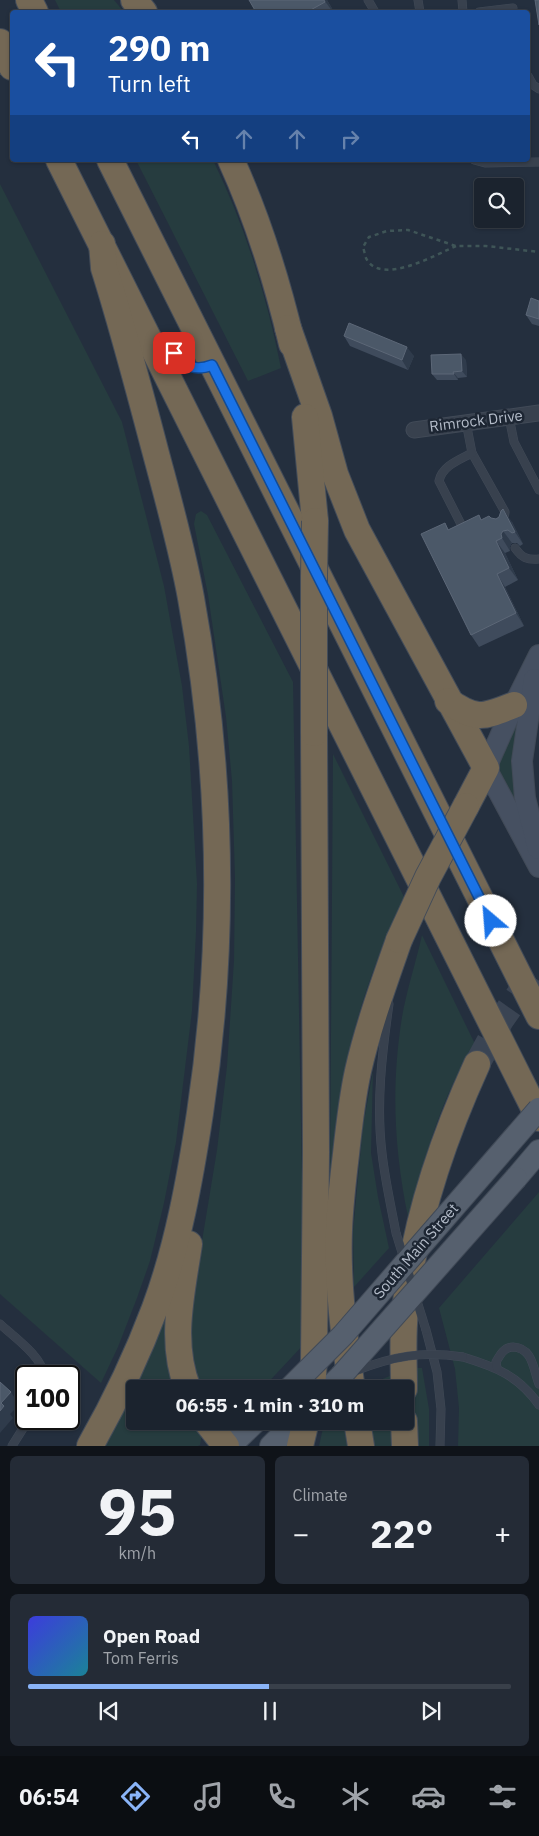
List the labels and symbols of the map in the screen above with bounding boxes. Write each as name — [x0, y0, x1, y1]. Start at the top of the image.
pin — [153, 332, 195, 374]
street label: Rimrock Drive — [428, 405, 524, 436]
position arrow — [464, 894, 516, 946]
street label: South Main Street — [369, 1199, 462, 1302]
speed limit sign: 100 — [15, 1365, 80, 1430]

